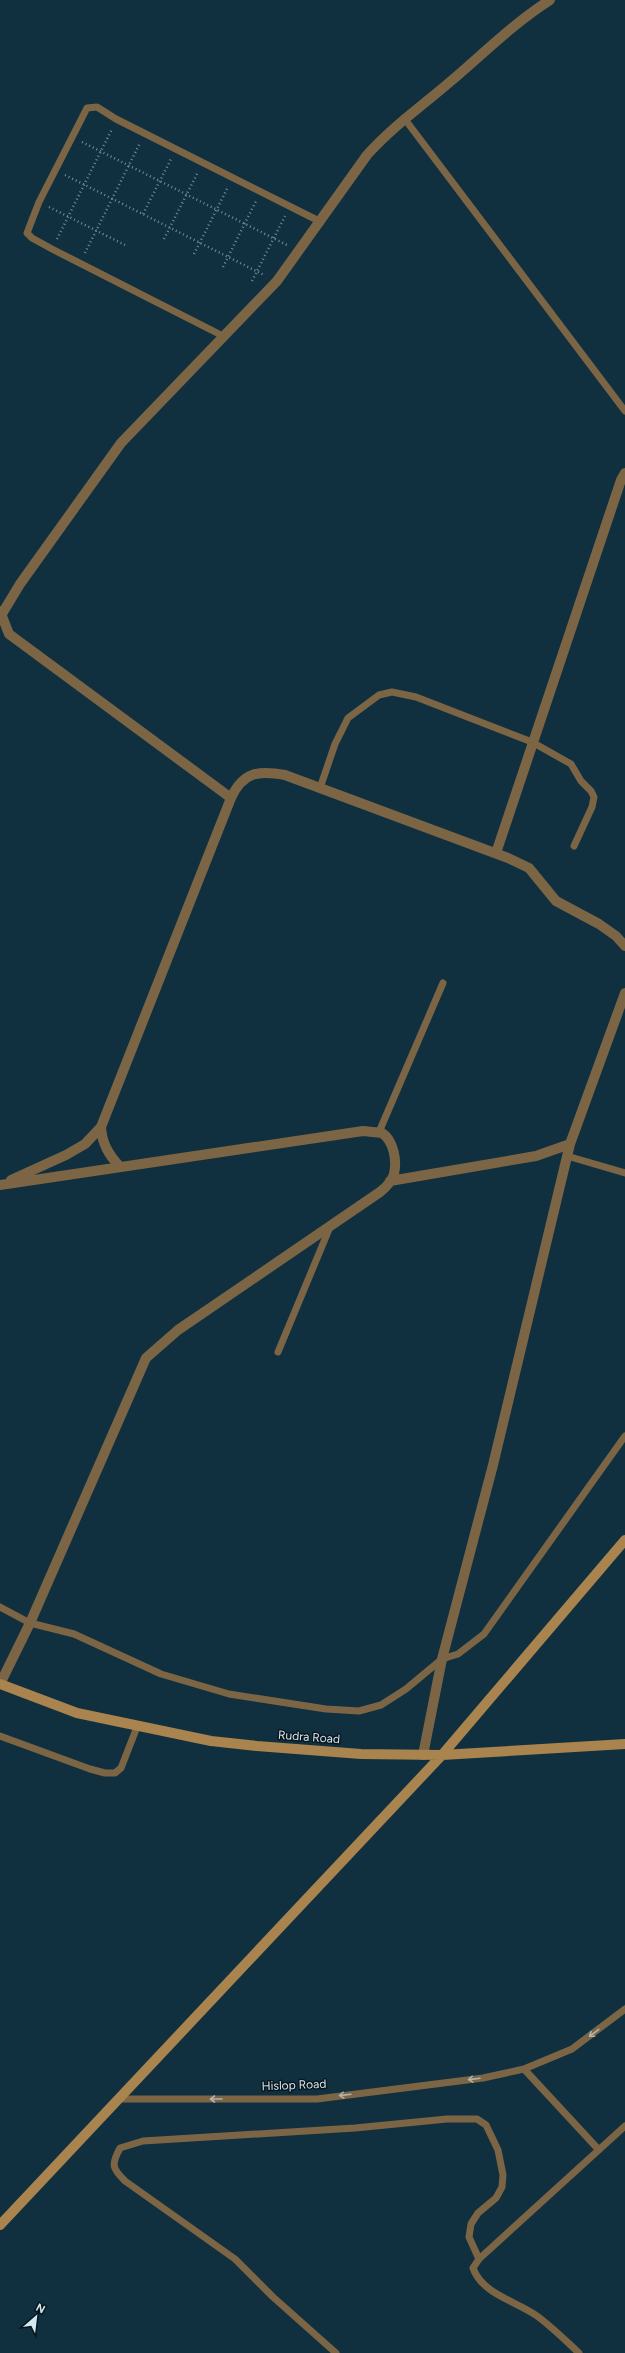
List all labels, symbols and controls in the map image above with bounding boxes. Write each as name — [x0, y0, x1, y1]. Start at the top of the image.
street label: Rudra Road — [278, 1728, 340, 1746]
one-way arrow — [589, 2029, 600, 2037]
one-way arrow — [468, 2075, 481, 2083]
street label: Hislop Road — [261, 2077, 327, 2093]
one-way arrow — [339, 2091, 352, 2099]
one-way arrow — [210, 2095, 223, 2103]
north arrow — [16, 2297, 56, 2337]
text: N — [34, 2301, 47, 2316]

